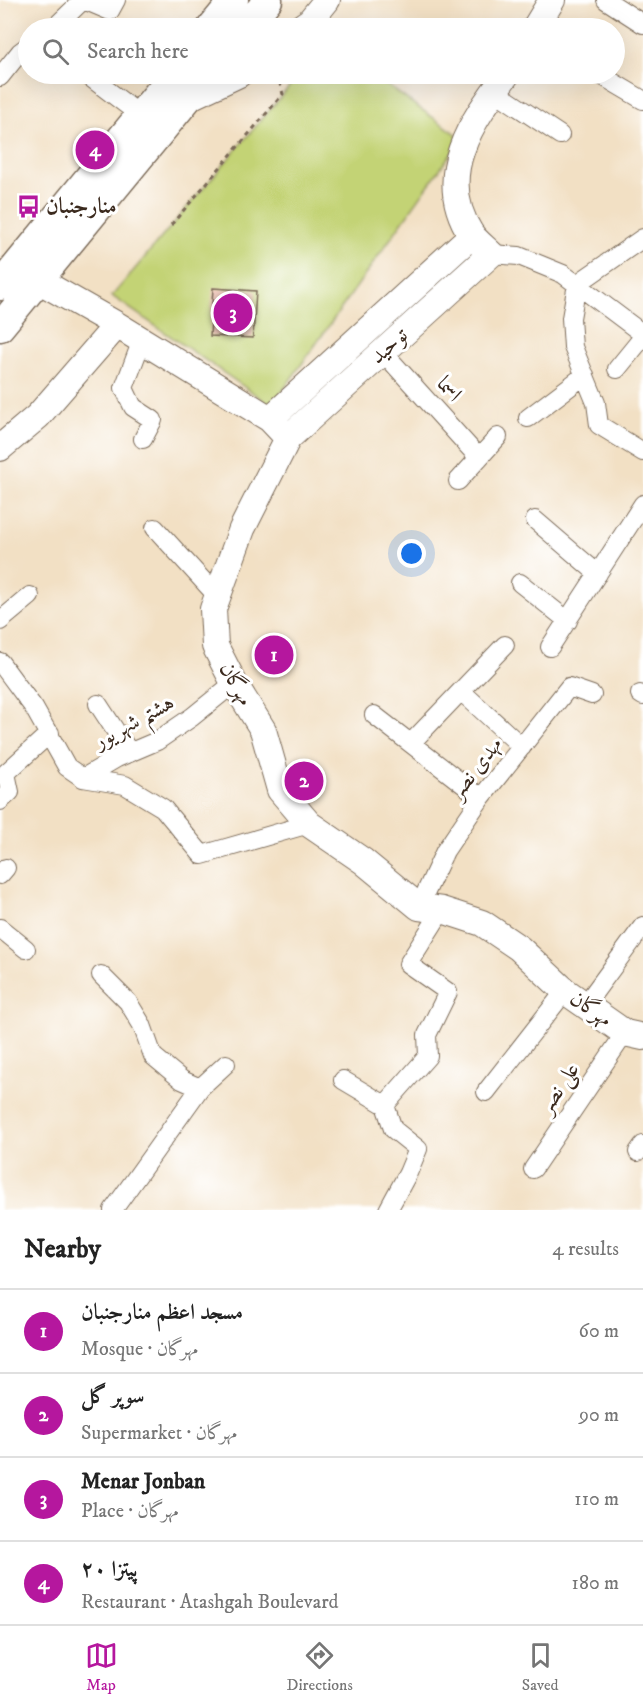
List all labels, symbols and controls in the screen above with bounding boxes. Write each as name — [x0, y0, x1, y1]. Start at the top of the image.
search box — [18, 18, 625, 84]
icon: search — [39, 35, 72, 68]
text: Search here — [87, 38, 189, 65]
pin: 4 — [76, 128, 115, 172]
bus stop icon: منارجنبان — [15, 193, 41, 219]
place label: منارجنبان — [46, 193, 117, 220]
pin: 3 — [214, 290, 252, 336]
street label: توحید — [364, 321, 414, 370]
street label: اسما — [431, 371, 467, 407]
your location — [397, 539, 426, 568]
pin: 1 — [254, 632, 294, 678]
street label: مهرگان — [213, 657, 260, 710]
street label: هشتم شهریور — [87, 689, 182, 762]
street label: مهدی نصر — [442, 732, 509, 806]
pin: 2 — [284, 758, 324, 804]
street label: مهرگان — [565, 984, 618, 1033]
street label: علی نصر — [531, 1057, 587, 1121]
text: Nearby — [24, 1233, 101, 1266]
text: 4 results — [552, 1237, 619, 1262]
text: مسجد اعظم منارجنبان — [81, 1299, 243, 1326]
text: 1 — [40, 1319, 47, 1344]
text: 60 m — [579, 1319, 619, 1344]
text: Mosque · مهرگان — [81, 1337, 198, 1362]
text: سوپر گل — [81, 1383, 144, 1410]
text: 2 — [39, 1403, 48, 1428]
text: 90 m — [579, 1403, 619, 1428]
text: Supermarket · مهرگان — [81, 1421, 237, 1446]
text: Menar Jonban — [81, 1468, 205, 1495]
text: 3 — [40, 1487, 47, 1512]
text: 110 m — [574, 1487, 619, 1512]
text: Place · مهرگان — [81, 1499, 179, 1524]
text: پیتزا ۲۰ — [81, 1556, 138, 1583]
text: 4 — [38, 1571, 49, 1596]
text: 180 m — [572, 1571, 619, 1596]
text: Restaurant · Atashgah Boulevard — [81, 1590, 339, 1615]
tab: Map — [85, 1639, 118, 1695]
tab: Directions — [287, 1639, 353, 1695]
tab: Saved — [522, 1639, 559, 1695]

